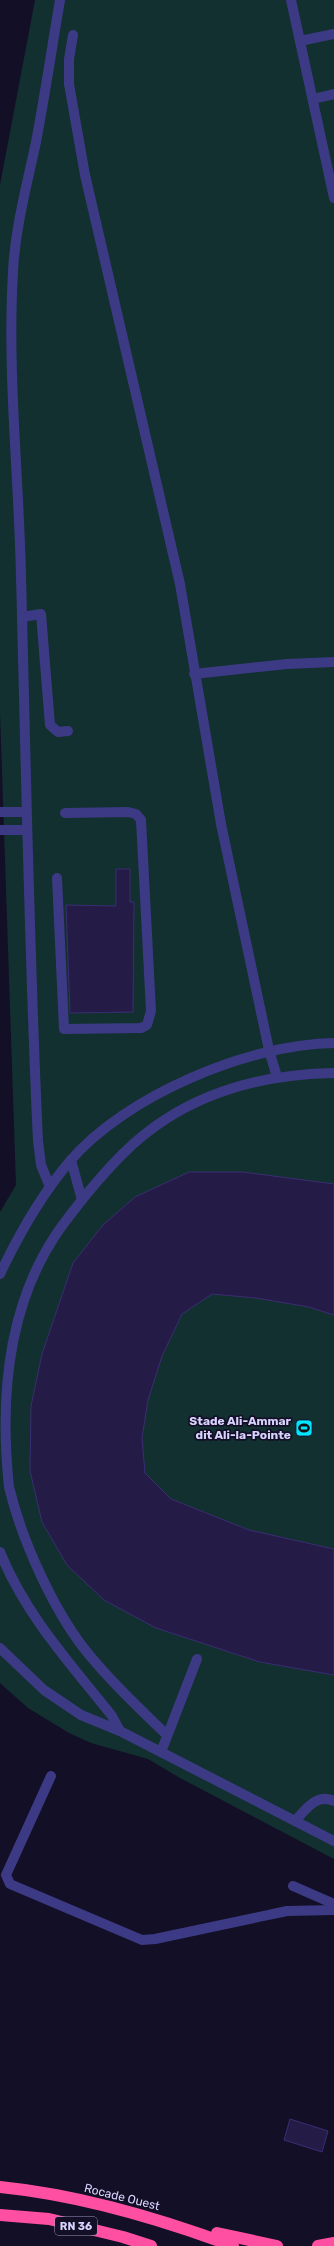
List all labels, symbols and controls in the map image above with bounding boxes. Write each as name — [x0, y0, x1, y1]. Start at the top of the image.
place label: Stade Ali-Ammar dit Ali-la-Pointe — [189, 1414, 292, 1442]
sports icon: Stade Ali-Ammar dit Ali-la-Pointe — [294, 1418, 314, 1438]
street label: Rocade Ouest — [83, 2181, 162, 2213]
road number: RN 36 — [55, 2217, 97, 2235]

